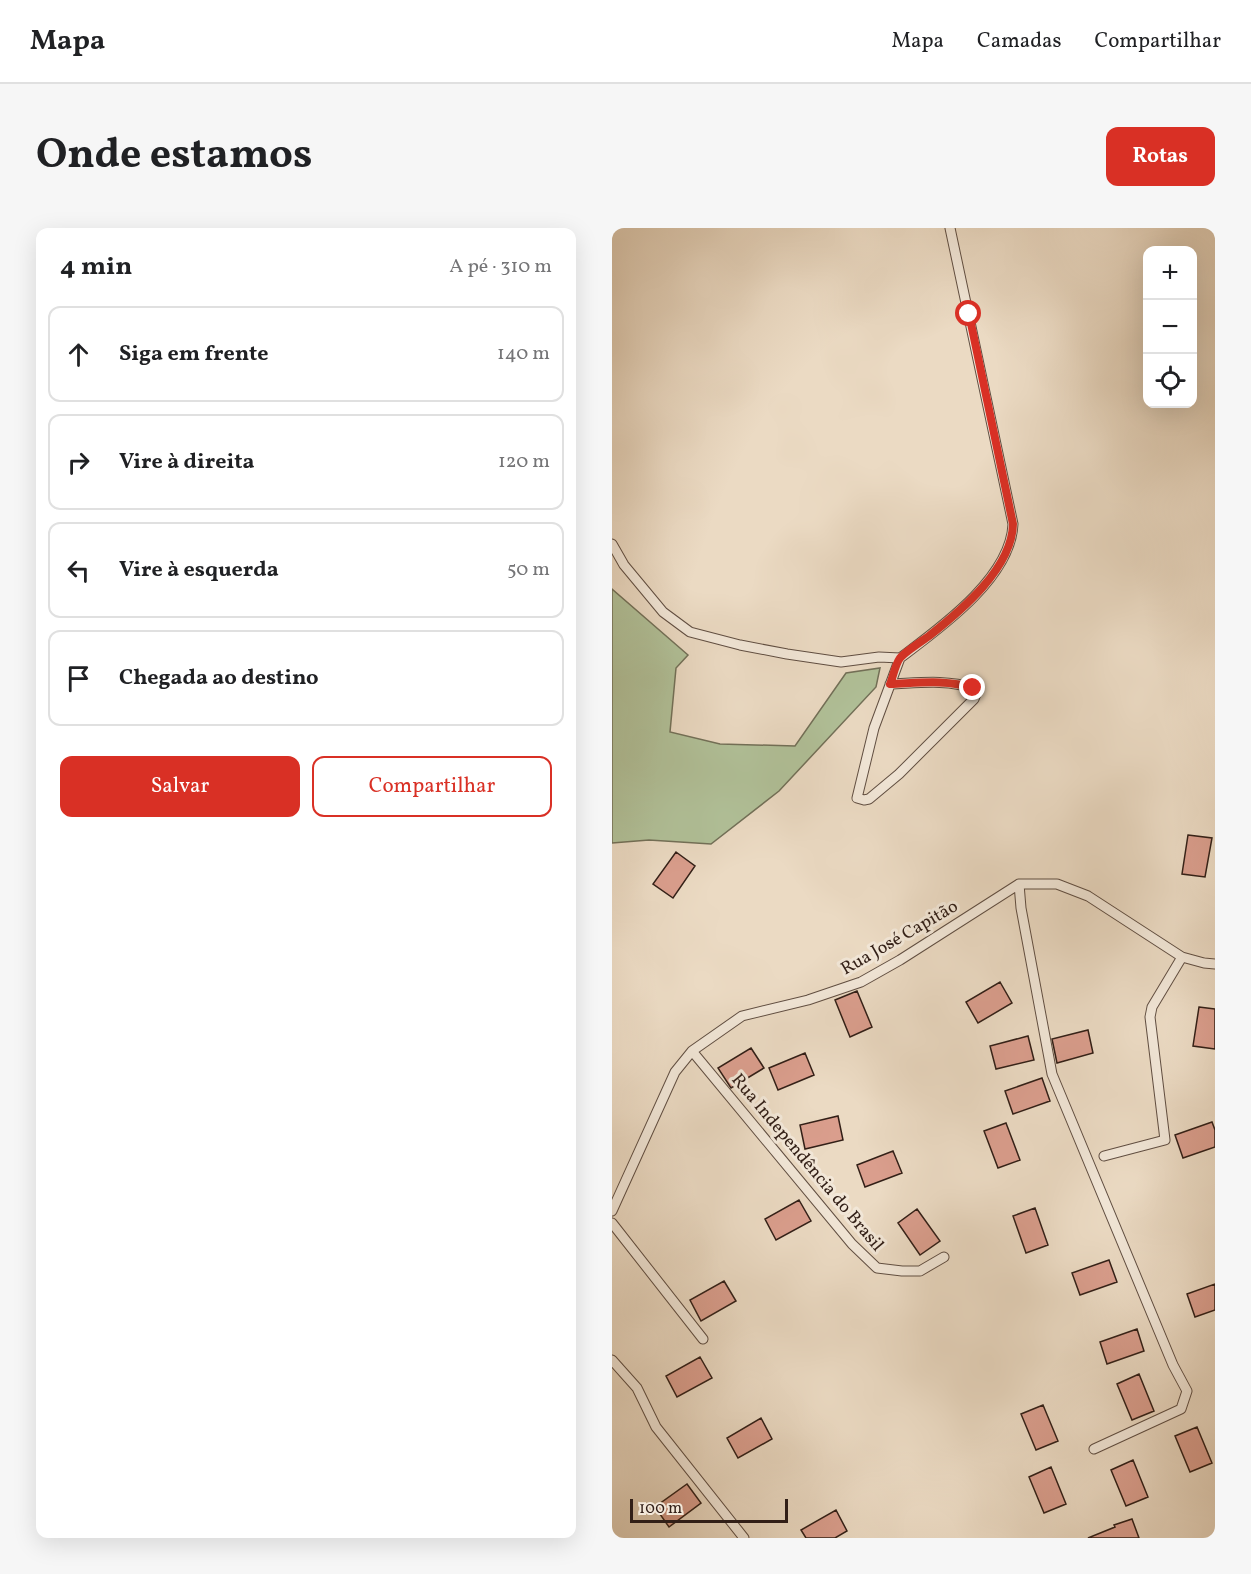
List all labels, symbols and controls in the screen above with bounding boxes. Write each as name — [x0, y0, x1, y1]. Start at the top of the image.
text: Mapa — [30, 22, 105, 61]
text: Mapa — [891, 27, 944, 56]
text: Camadas — [977, 27, 1061, 56]
text: Compartilhar — [1094, 27, 1221, 56]
text: Onde estamos — [36, 127, 312, 186]
button: Rotas — [1106, 127, 1215, 186]
map controls — [1143, 246, 1197, 408]
button: + — [1143, 246, 1197, 300]
text: 4 min — [60, 249, 132, 285]
text: A pé · 310 m — [449, 253, 552, 281]
route start — [955, 300, 981, 326]
button: − — [1143, 300, 1197, 354]
icon: ahead — [62, 338, 95, 371]
text: Siga em frente — [119, 339, 269, 370]
text: 140 m — [497, 340, 550, 368]
button: locate — [1143, 354, 1197, 408]
icon: right — [62, 446, 95, 479]
text: Vire à direita — [119, 447, 255, 478]
text: 120 m — [498, 448, 550, 476]
icon: left — [62, 554, 95, 587]
text: Vire à esquerda — [119, 555, 279, 586]
text: 50 m — [507, 556, 550, 584]
icon: arrive — [62, 662, 95, 695]
text: Chegada ao destino — [119, 663, 319, 694]
route end — [959, 674, 985, 700]
button: Salvar — [60, 756, 300, 817]
button: Compartilhar — [312, 756, 552, 817]
street label: Rua José Capitão — [836, 895, 963, 982]
street label: Rua Independência do Brasil — [725, 1069, 889, 1257]
scale bar — [630, 1496, 788, 1524]
text: 100 m — [639, 1498, 682, 1520]

